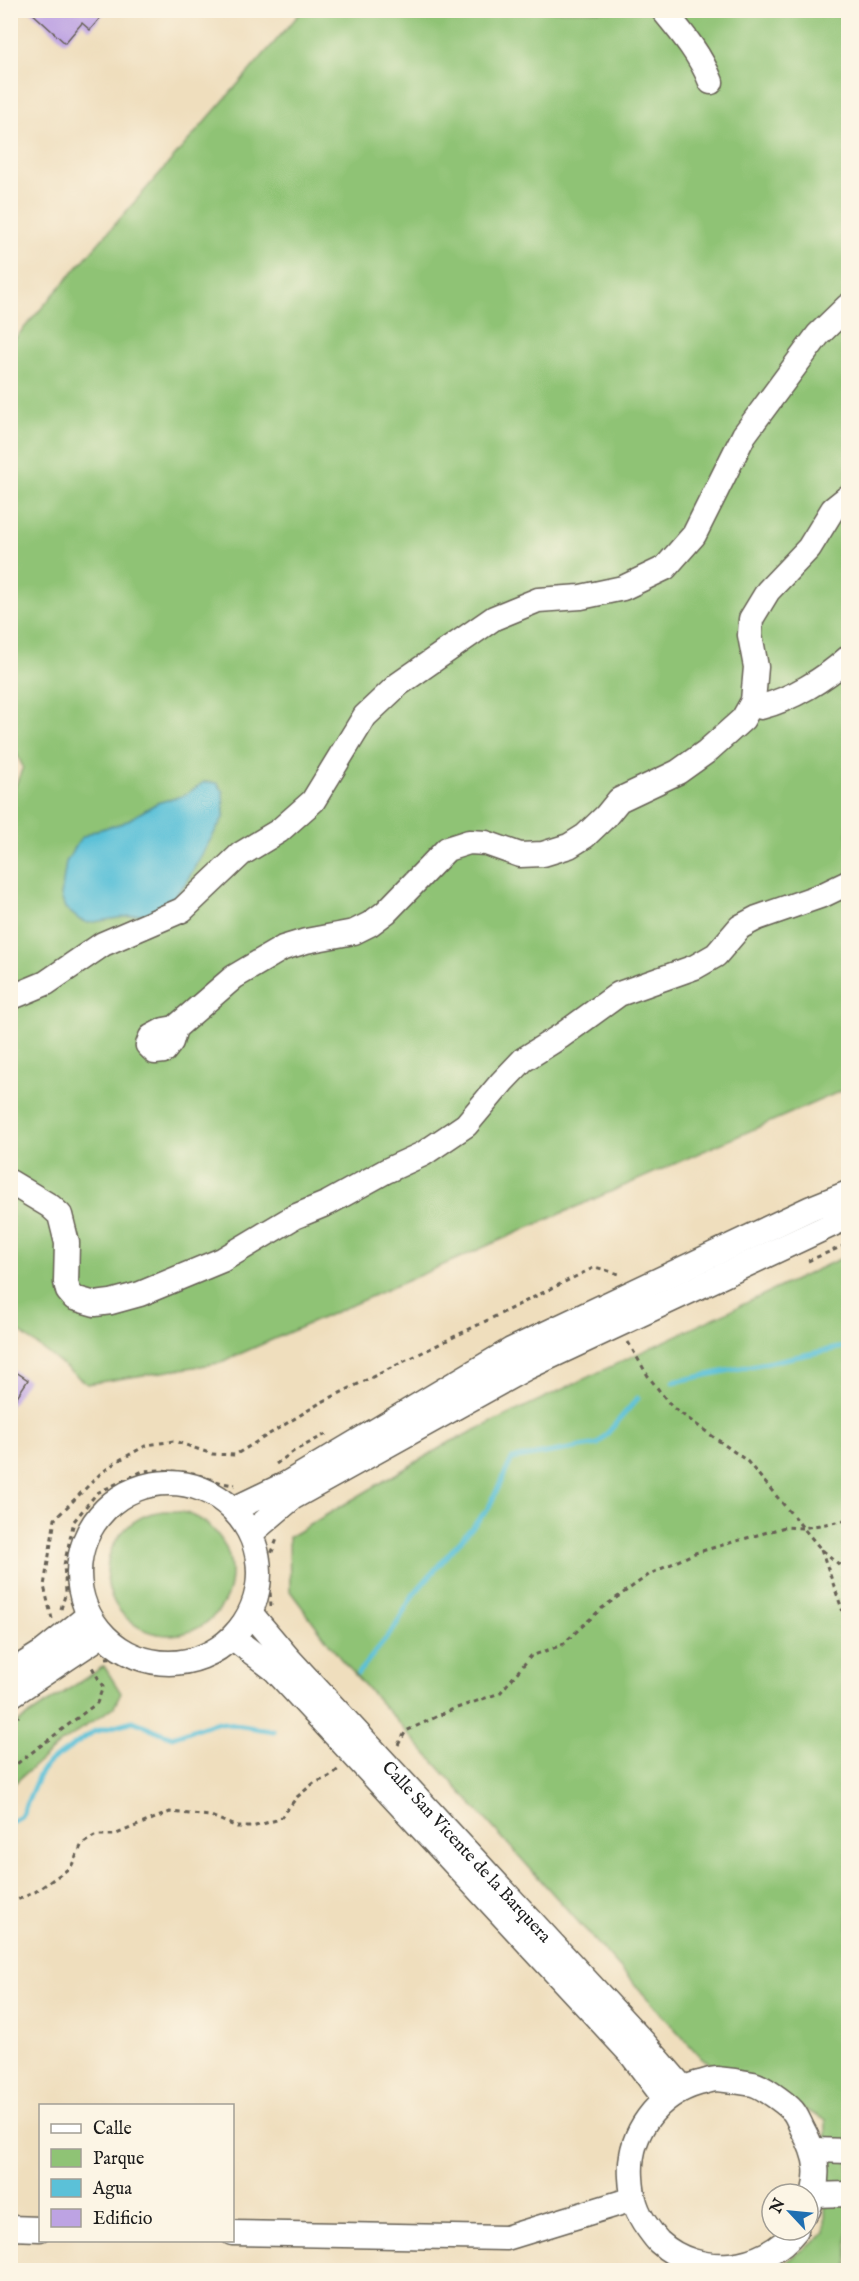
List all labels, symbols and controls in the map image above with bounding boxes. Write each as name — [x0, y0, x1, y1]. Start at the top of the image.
street label: Calle San Vicente de la Barquera — [376, 1757, 556, 1948]
legend — [39, 2104, 234, 2242]
text: Calle — [93, 2118, 132, 2141]
text: Parque — [93, 2148, 144, 2171]
text: Agua — [92, 2178, 132, 2201]
north arrow — [760, 2182, 820, 2242]
text: N — [766, 2196, 790, 2218]
text: Edificio — [93, 2208, 153, 2231]

